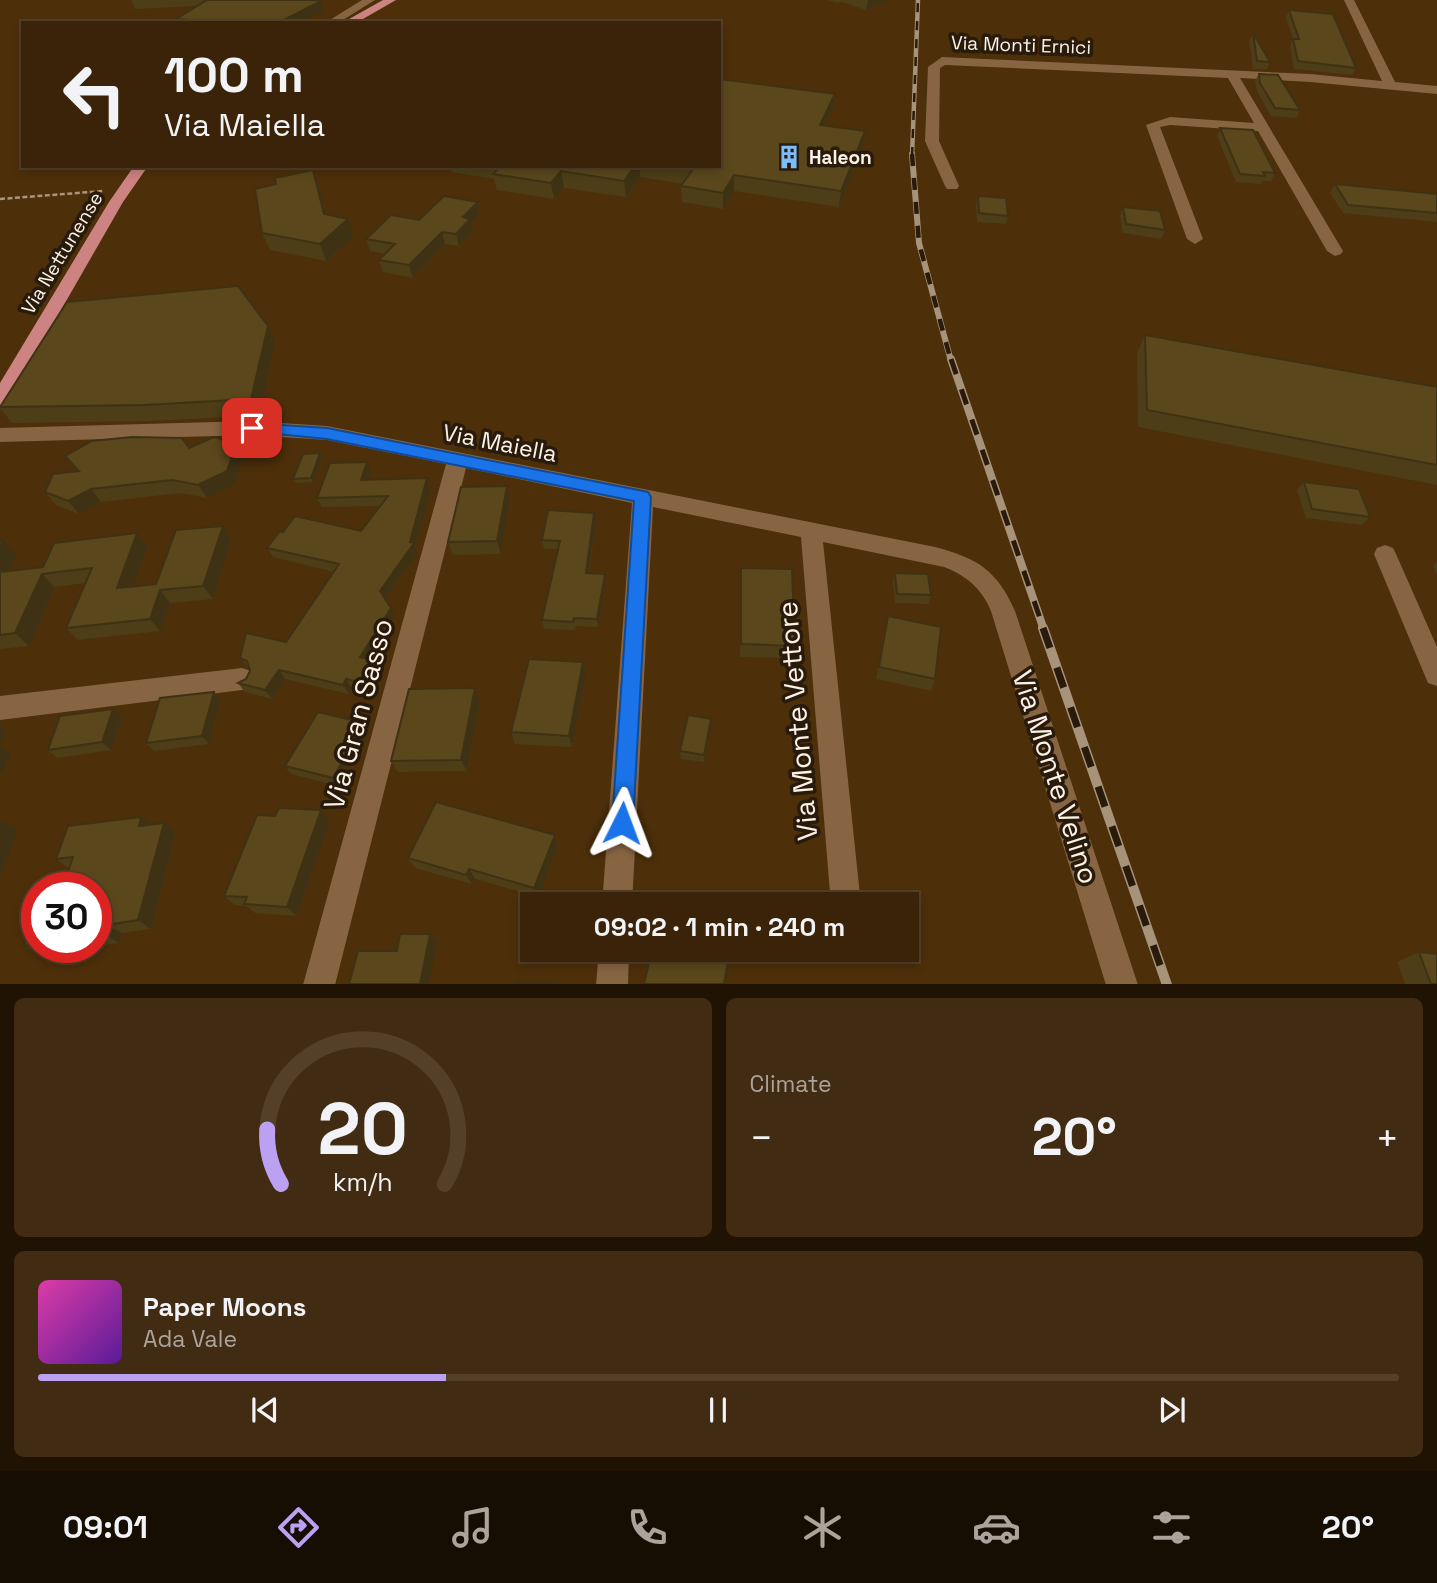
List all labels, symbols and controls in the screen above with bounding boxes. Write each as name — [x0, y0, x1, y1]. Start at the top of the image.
street label: Via Monti Ernici — [950, 30, 1092, 60]
text: 100 m — [164, 44, 304, 106]
icon: left — [49, 49, 140, 140]
text: Via Maiella — [164, 105, 325, 145]
building icon: Haleon — [775, 143, 803, 171]
place label: Haleon — [809, 145, 872, 170]
street label: Via Nettunense — [16, 187, 108, 319]
pin — [222, 398, 282, 458]
icon: arrive — [233, 409, 271, 447]
street label: Via Maiella — [440, 417, 560, 469]
street label: Via Monte Vettore — [769, 600, 825, 842]
street label: Via Gran Sasso — [315, 614, 401, 814]
street label: Via Monte Velino — [1004, 666, 1108, 888]
position arrow — [585, 786, 659, 860]
speed limit sign: 30 — [21, 872, 112, 963]
text: 09:02 · 1 min · 240 m — [594, 910, 845, 944]
text: Climate — [750, 1069, 832, 1099]
text: 20 — [318, 1082, 408, 1175]
text: 20° — [1032, 1104, 1117, 1170]
text: − — [750, 1114, 773, 1162]
text: + — [1375, 1114, 1399, 1162]
text: km/h — [333, 1165, 393, 1197]
text: Paper Moons — [143, 1290, 306, 1324]
text: Ada Vale — [143, 1324, 237, 1354]
icon: previous — [246, 1391, 284, 1429]
icon: pause — [699, 1391, 737, 1429]
icon: next — [1153, 1391, 1191, 1429]
icon: directions — [274, 1503, 323, 1552]
icon: music — [448, 1503, 497, 1552]
icon: phone — [623, 1503, 672, 1552]
icon: climate — [798, 1503, 847, 1552]
icon: car — [972, 1503, 1021, 1552]
icon: filters — [1147, 1503, 1196, 1552]
text: 09:01 — [63, 1507, 148, 1547]
text: 20° — [1322, 1507, 1374, 1547]

